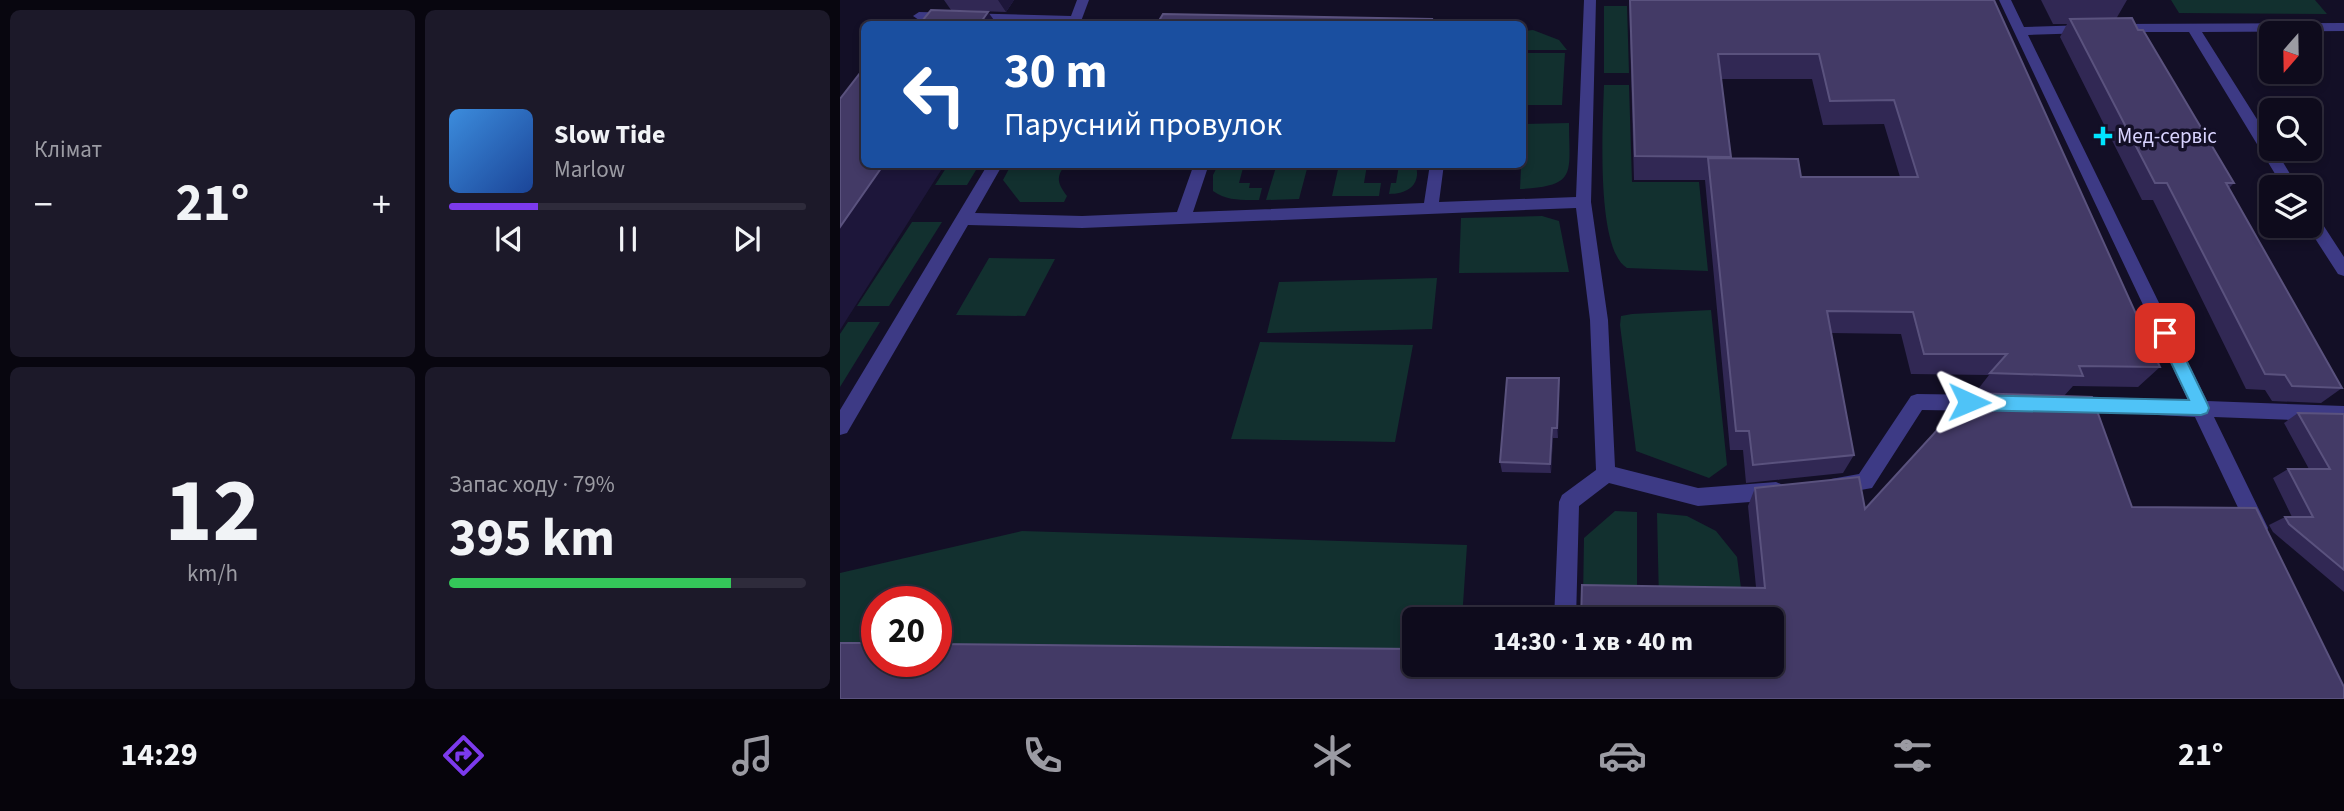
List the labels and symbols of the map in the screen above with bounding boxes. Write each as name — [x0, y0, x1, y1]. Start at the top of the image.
north arrow — [2259, 21, 2322, 84]
place label: Мед-сервіс — [2117, 121, 2217, 151]
marker: Мед-сервіс — [2095, 128, 2111, 144]
pin — [2135, 303, 2195, 363]
position arrow — [1932, 365, 2006, 439]
speed limit sign: 20 — [861, 586, 952, 677]

